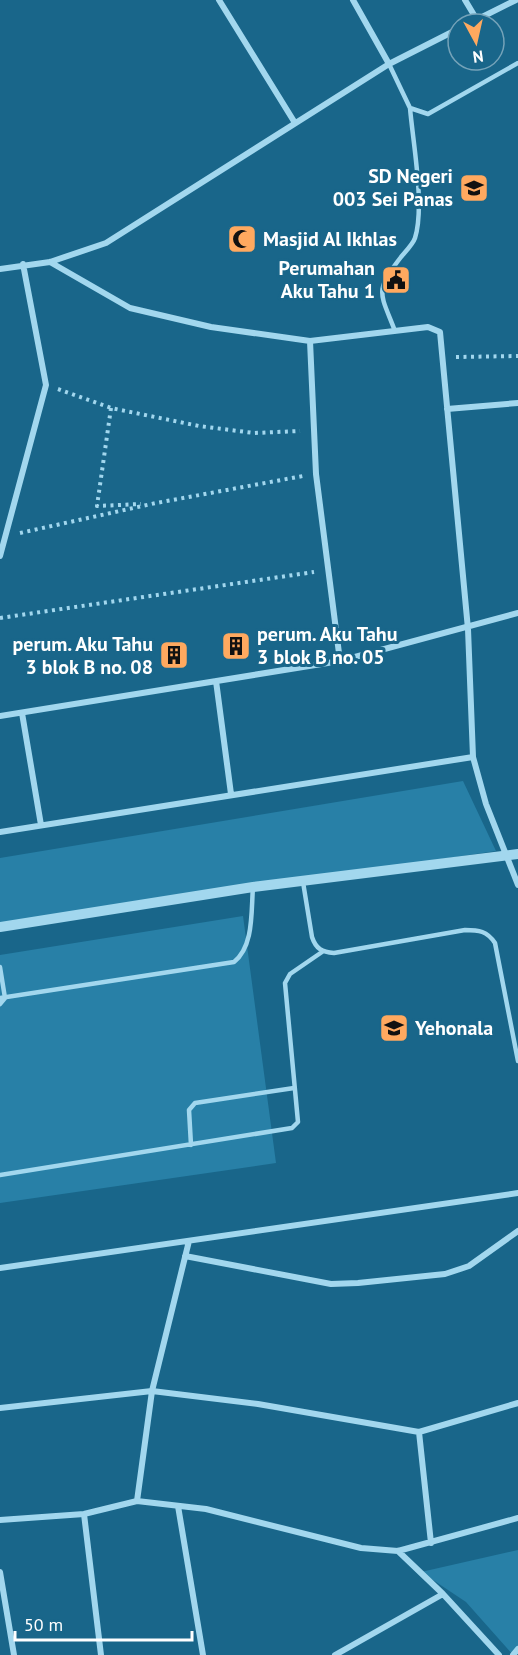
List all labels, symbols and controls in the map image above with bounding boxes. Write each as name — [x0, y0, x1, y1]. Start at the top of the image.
north arrow — [446, 12, 506, 72]
text: N — [471, 46, 485, 67]
place label: SD Negeri 003 Sei Panas — [333, 163, 453, 212]
school or university icon: SD Negeri 003 Sei Panas — [458, 172, 490, 204]
mosque icon: Masjid Al Ikhlas — [226, 223, 258, 255]
place label: Masjid Al Ikhlas — [263, 226, 397, 252]
place label: Perumahan Aku Tahu 1 — [279, 255, 375, 304]
public building icon: Perumahan Aku Tahu 1 — [380, 264, 412, 296]
place label: perum. Aku Tahu 3 blok B no. 05 — [257, 621, 398, 670]
building icon: perum. Aku Tahu 3 blok B no. 05 — [220, 630, 252, 662]
place label: perum. Aku Tahu 3 blok B no. 08 — [13, 631, 153, 680]
building icon: perum. Aku Tahu 3 blok B no. 08 — [158, 639, 190, 671]
school or university icon: Yehonala — [378, 1012, 410, 1044]
place label: Yehonala — [414, 1015, 493, 1041]
scale bar — [15, 1604, 192, 1642]
text: 50 m — [24, 1613, 63, 1636]

